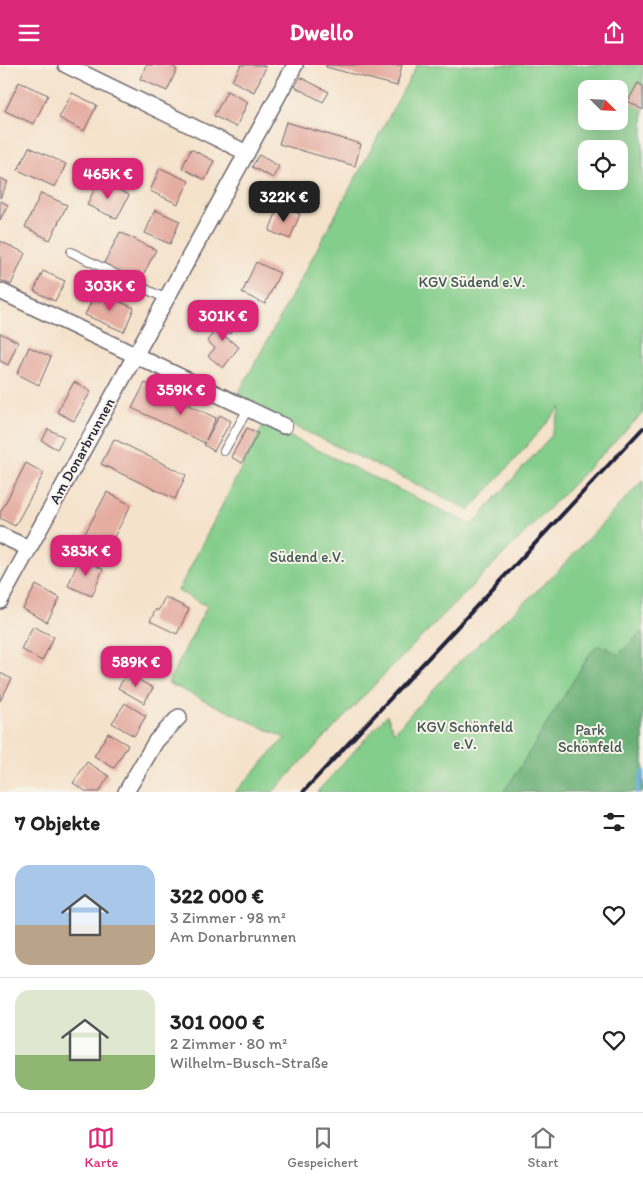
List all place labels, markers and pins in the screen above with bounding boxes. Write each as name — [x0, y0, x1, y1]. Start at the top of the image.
pin: 465K € — [67, 157, 149, 200]
pin: 322K € — [243, 181, 325, 223]
pin: 303K € — [69, 269, 151, 312]
pin: 301K € — [182, 299, 264, 342]
pin: 359K € — [140, 373, 222, 416]
pin: 383K € — [45, 535, 127, 577]
pin: 589K € — [95, 645, 177, 688]

